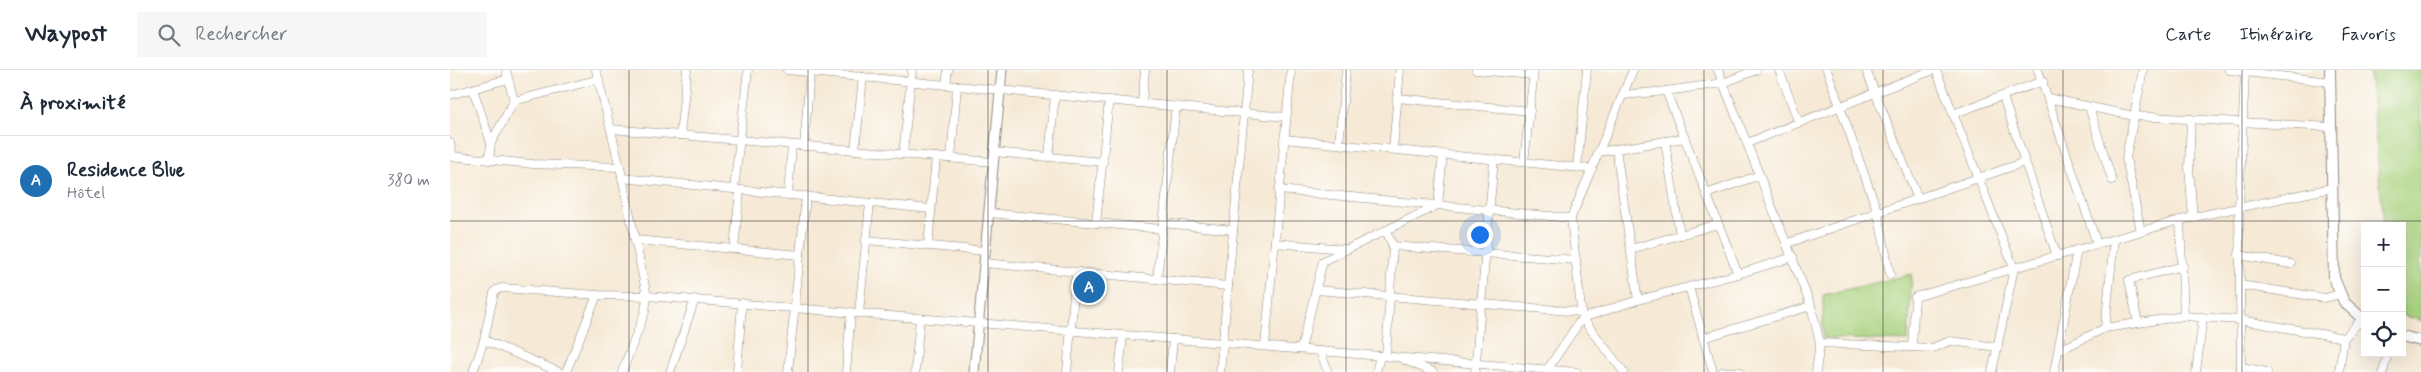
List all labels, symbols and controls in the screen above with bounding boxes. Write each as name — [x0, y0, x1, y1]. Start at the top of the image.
search box — [137, 12, 487, 57]
text: Waypost — [25, 19, 107, 50]
icon: search — [155, 21, 183, 49]
text: Rechercher — [195, 22, 288, 47]
text: Carte — [2165, 23, 2211, 47]
text: Itinéraire — [2239, 23, 2313, 47]
text: Favoris — [2341, 23, 2396, 47]
text: À proximité — [20, 89, 126, 117]
text: Residence Blue — [67, 158, 185, 183]
text: A — [31, 170, 41, 191]
text: 380 m — [387, 170, 430, 191]
text: Hôtel — [67, 183, 105, 204]
your location — [1467, 222, 1493, 248]
map controls — [2361, 222, 2406, 357]
button: + — [2361, 222, 2406, 267]
button: − — [2361, 267, 2406, 312]
pin: A — [1073, 268, 1105, 306]
button: locate — [2361, 312, 2406, 357]

